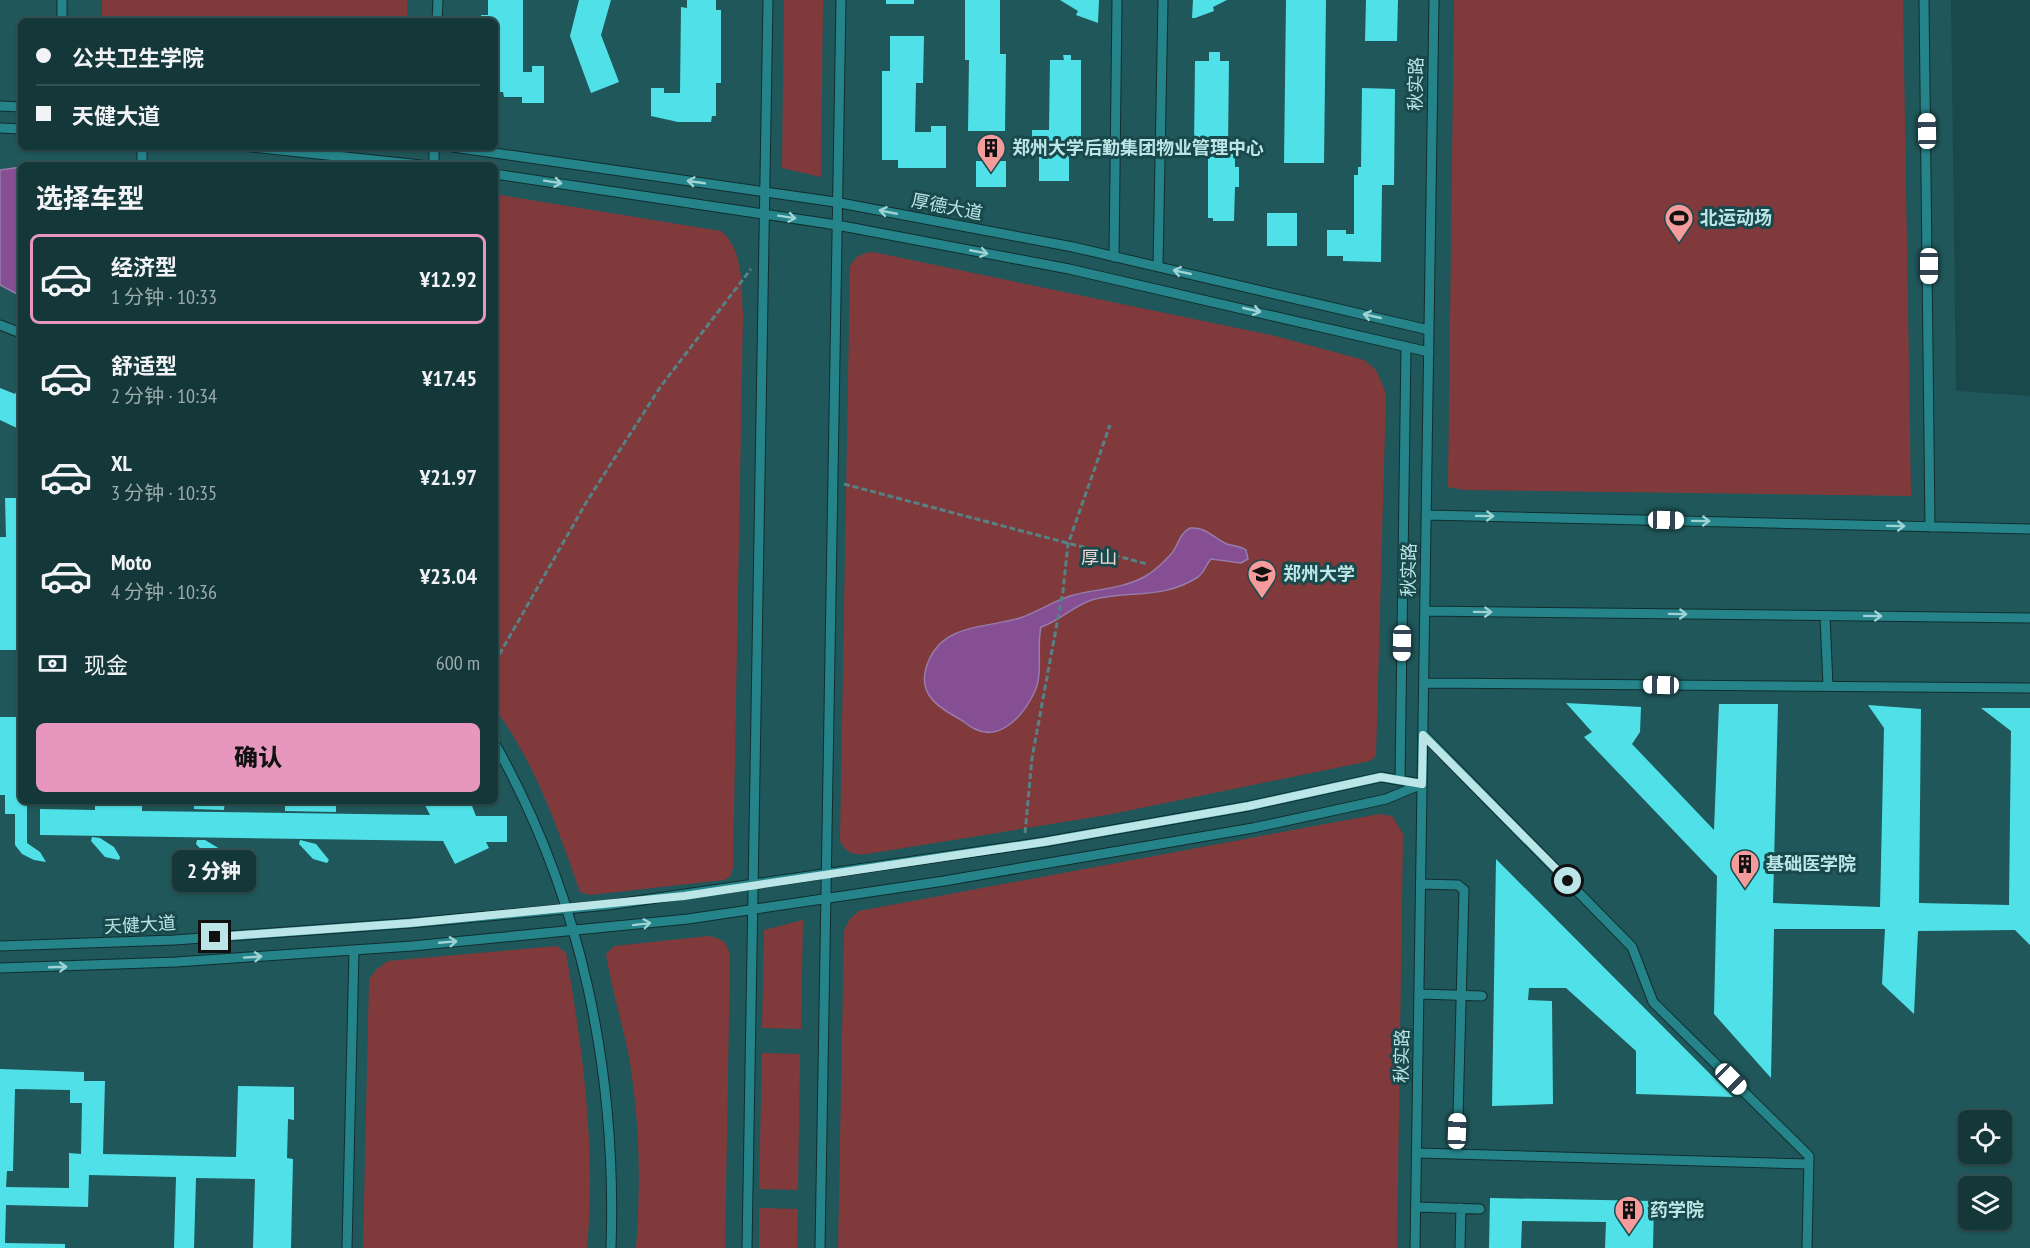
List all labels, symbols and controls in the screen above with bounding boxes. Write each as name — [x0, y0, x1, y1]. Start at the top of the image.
text: 公共卫生学院 — [72, 44, 204, 72]
street label: 秋实路 — [1404, 57, 1427, 111]
text: 天健大道 — [72, 102, 160, 130]
car — [1918, 113, 1936, 149]
building icon: 郑州大学后勤集团物业管理中心 — [975, 132, 1007, 174]
place label: 郑州大学后勤集团物业管理中心 — [1012, 136, 1264, 159]
one-way arrow — [686, 176, 706, 187]
one-way arrow — [543, 177, 562, 188]
text: 选择车型 — [36, 181, 144, 215]
street label: 厚德大道 — [910, 188, 985, 225]
sports icon: 北运动场 — [1663, 202, 1695, 244]
place label: 北运动场 — [1700, 206, 1772, 229]
one-way arrow — [879, 207, 898, 218]
one-way arrow — [777, 212, 797, 223]
one-way arrow — [969, 247, 989, 258]
car — [1920, 248, 1938, 284]
icon: car — [39, 252, 93, 306]
text: 经济型 — [111, 253, 177, 281]
text: ¥12.92 — [420, 265, 477, 293]
one-way arrow — [1173, 266, 1192, 277]
text: 1 分钟 · 10:33 — [111, 284, 217, 310]
one-way arrow — [1242, 305, 1261, 316]
one-way arrow — [1363, 310, 1382, 322]
icon: car — [39, 351, 93, 405]
text: 舒适型 — [111, 352, 177, 380]
text: ¥17.45 — [422, 364, 477, 392]
text: 2 分钟 · 10:34 — [111, 383, 217, 409]
text: XL — [111, 449, 132, 477]
icon: car — [39, 450, 93, 504]
text: ¥21.97 — [420, 463, 477, 491]
text: 3 分钟 · 10:35 — [111, 480, 217, 506]
one-way arrow — [1474, 510, 1494, 522]
car — [1648, 511, 1684, 529]
one-way arrow — [1690, 516, 1710, 527]
one-way arrow — [1885, 520, 1905, 532]
street label: 秋实路 — [1397, 543, 1420, 597]
park label: 厚山 — [1081, 546, 1117, 569]
text: Moto — [111, 548, 152, 576]
icon: car — [39, 549, 93, 603]
school or university icon: 郑州大学 — [1246, 558, 1278, 600]
text: ¥23.04 — [420, 562, 477, 590]
place label: 郑州大学 — [1283, 562, 1355, 585]
text: 4 分钟 · 10:36 — [111, 579, 217, 605]
one-way arrow — [1473, 606, 1493, 618]
one-way arrow — [1668, 608, 1688, 620]
one-way arrow — [1863, 610, 1883, 622]
car — [1393, 625, 1411, 661]
icon: cash — [36, 647, 69, 680]
text: 600 m — [436, 650, 480, 676]
text: 现金 — [84, 651, 128, 679]
car — [1643, 676, 1679, 694]
button: 确认 — [36, 723, 480, 792]
building icon: 基础医学院 — [1729, 848, 1761, 890]
callout: 2 分钟 — [173, 850, 257, 892]
place label: 基础医学院 — [1766, 852, 1856, 875]
text: 2 分钟 — [187, 858, 241, 884]
route start — [1554, 867, 1581, 894]
street label: 天健大道 — [103, 911, 177, 938]
one-way arrow — [631, 918, 651, 929]
route end — [201, 923, 228, 950]
one-way arrow — [437, 936, 457, 947]
one-way arrow — [243, 951, 263, 962]
one-way arrow — [48, 962, 68, 973]
street label: 秋实路 — [1390, 1029, 1413, 1083]
car — [1712, 1060, 1750, 1098]
map controls — [1958, 1110, 2012, 1230]
button: locate — [1958, 1110, 2012, 1164]
car — [1447, 1113, 1467, 1149]
button: layers — [1958, 1176, 2012, 1230]
building icon: 药学院 — [1613, 1194, 1645, 1236]
place label: 药学院 — [1650, 1198, 1704, 1221]

